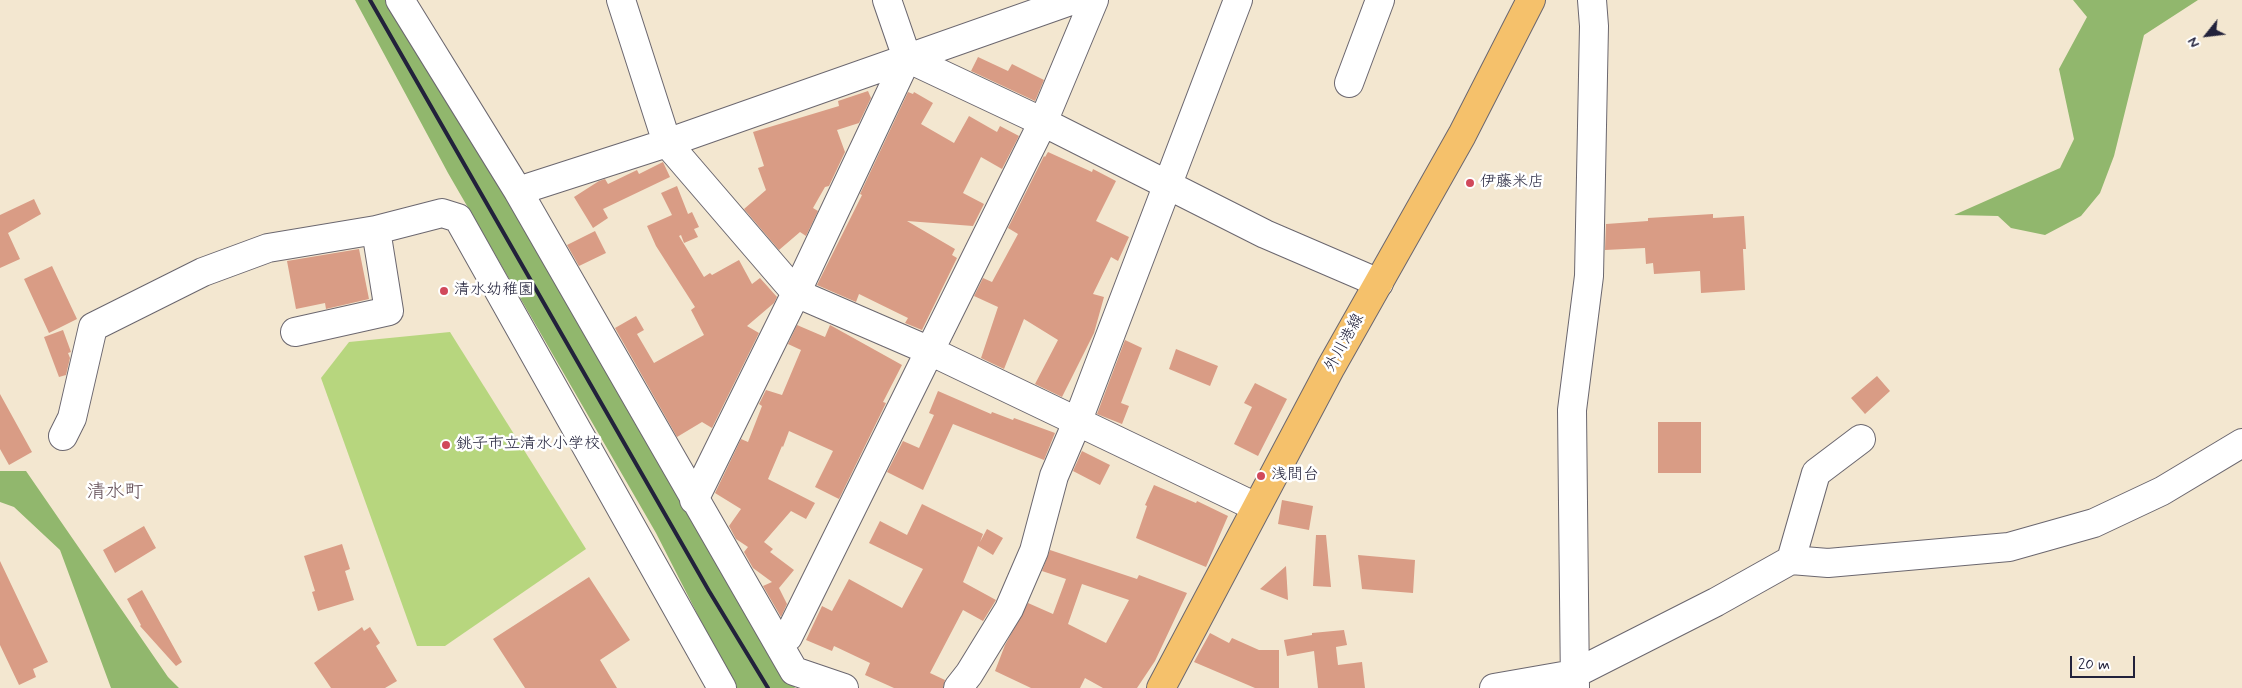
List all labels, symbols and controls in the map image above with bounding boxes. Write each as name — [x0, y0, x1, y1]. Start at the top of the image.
north arrow — [2182, 10, 2232, 60]
text: N — [2184, 34, 2204, 51]
place label: 伊藤米店 — [1480, 173, 1544, 193]
marker: 伊藤米店 — [1464, 177, 1476, 189]
place label: 清水幼稚園 — [454, 281, 534, 301]
marker: 清水幼稚園 — [438, 285, 450, 297]
street label: 外川港線 — [1321, 310, 1369, 376]
place label: 銚子市立清水小学校 — [456, 435, 600, 455]
marker: 銚子市立清水小学校 — [440, 439, 452, 451]
place label: 浅間台 — [1271, 466, 1319, 486]
marker: 浅間台 — [1255, 470, 1267, 482]
district label: 清水町 — [87, 482, 143, 504]
scale bar — [2072, 646, 2137, 678]
text: 20 m — [2078, 655, 2110, 675]

